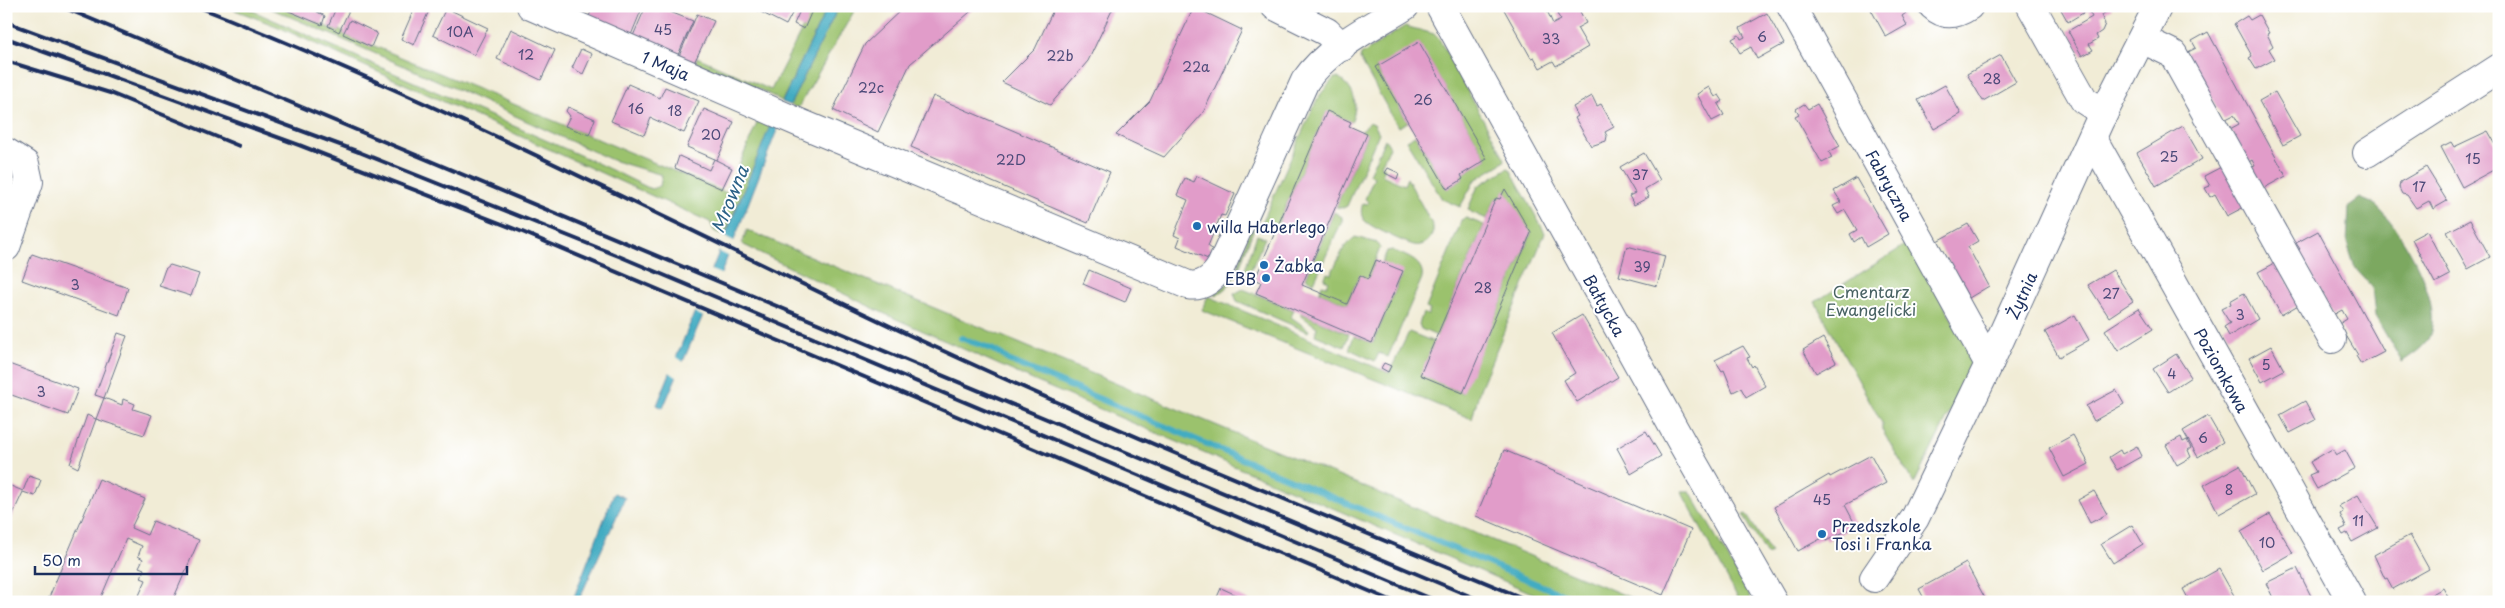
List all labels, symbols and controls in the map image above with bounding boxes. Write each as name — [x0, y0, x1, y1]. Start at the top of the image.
house number: 45 — [654, 19, 672, 40]
house number: 10A — [446, 21, 474, 42]
house number: 6 — [1757, 26, 1767, 47]
house number: 33 — [1542, 28, 1560, 49]
house number: 12 — [518, 44, 534, 65]
street label: 1 Maja — [638, 44, 694, 86]
house number: 22b — [1047, 45, 1073, 66]
house number: 22a — [1182, 56, 1210, 77]
house number: 28 — [1983, 68, 2001, 89]
house number: 22c — [858, 77, 884, 98]
house number: 26 — [1413, 89, 1433, 110]
house number: 16 — [628, 98, 644, 119]
house number: 18 — [667, 100, 683, 121]
house number: 20 — [701, 124, 721, 145]
street label: Fabryczna — [1860, 145, 1920, 225]
house number: 25 — [2160, 146, 2178, 167]
house number: 15 — [2465, 148, 2481, 169]
house number: 22D — [996, 149, 1026, 170]
water label: Mrowna — [703, 161, 755, 237]
house number: 37 — [1632, 164, 1649, 185]
house number: 17 — [2412, 176, 2426, 197]
place label: willa Haberlego — [1207, 214, 1326, 238]
marker: willa Haberlego — [1191, 220, 1203, 232]
place label: Żabka — [1274, 253, 1323, 277]
house number: 39 — [1633, 256, 1651, 277]
marker: Żabka — [1258, 259, 1270, 271]
place label: EBB — [1225, 266, 1256, 290]
street label: Żytnia — [2000, 267, 2042, 323]
street label: Bałtycka — [1578, 270, 1632, 340]
marker: EBB — [1260, 272, 1272, 284]
house number: 3 — [70, 274, 80, 295]
house number: 28 — [1474, 277, 1492, 298]
park label: Cmentarz Ewangelicki — [1826, 279, 1916, 321]
house number: 27 — [2102, 283, 2120, 304]
house number: 3 — [2235, 304, 2245, 325]
street label: Poziomkowa — [2189, 323, 2255, 417]
house number: 5 — [2261, 354, 2271, 375]
house number: 4 — [2167, 363, 2177, 384]
house number: 3 — [36, 381, 46, 402]
house number: 6 — [2198, 427, 2208, 448]
house number: 8 — [2225, 479, 2233, 500]
house number: 45 — [1813, 489, 1831, 510]
house number: 11 — [2352, 510, 2364, 531]
place label: Przedszkole Tosi i Franka — [1832, 513, 1932, 555]
marker: Przedszkole Tosi i Franka — [1816, 528, 1828, 540]
house number: 10 — [2259, 532, 2275, 553]
scale bar — [35, 543, 188, 575]
text: 50 m — [42, 548, 81, 571]

